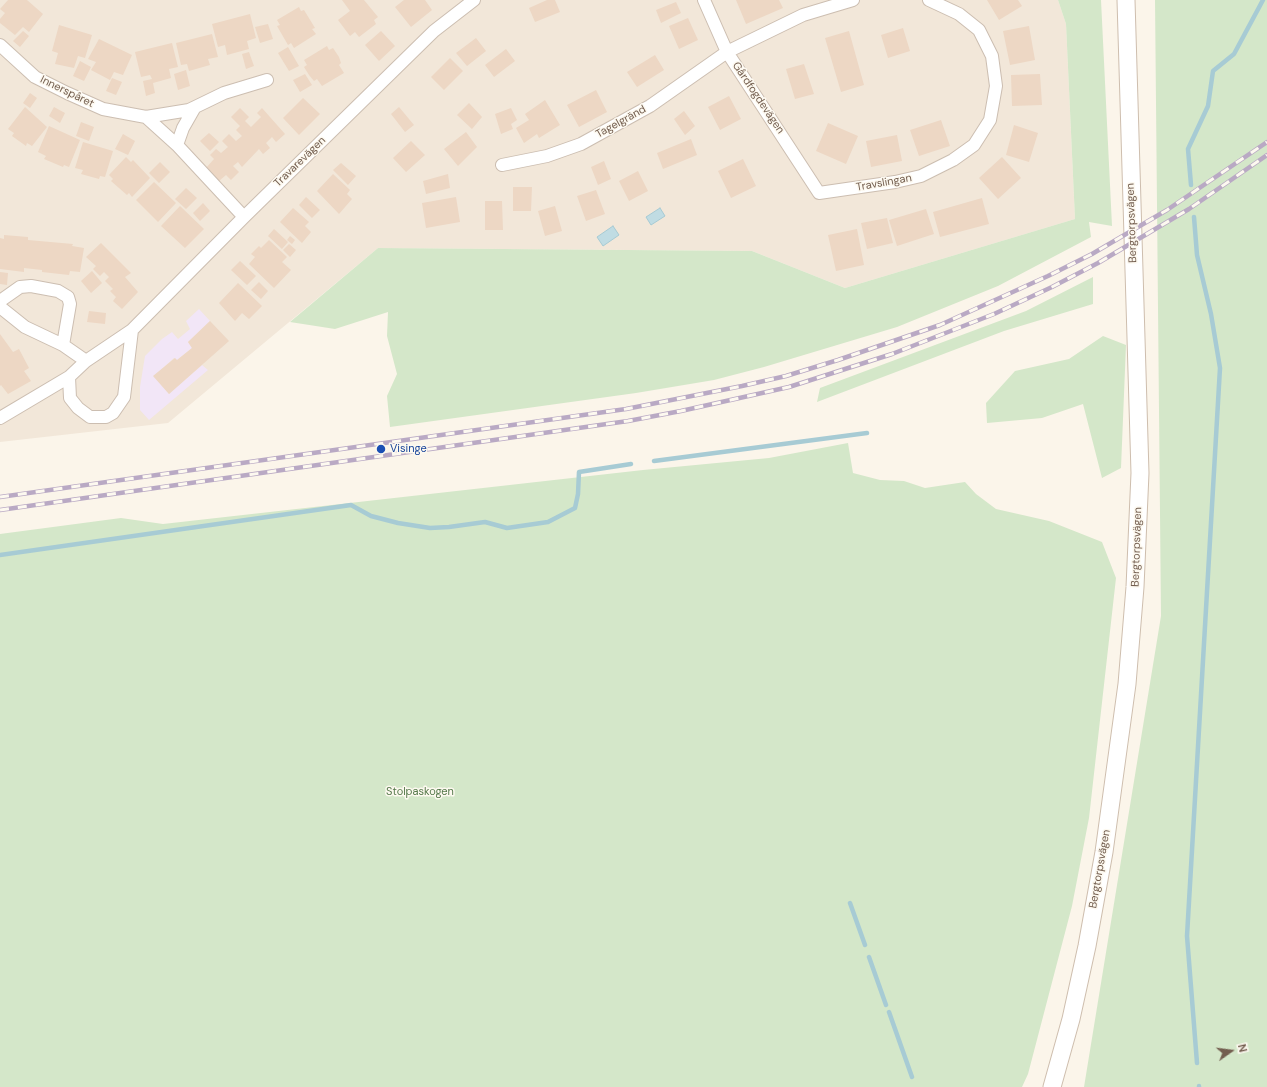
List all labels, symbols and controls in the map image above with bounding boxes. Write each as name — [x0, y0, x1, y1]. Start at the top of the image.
street label: Gårdfogdevägen — [729, 60, 787, 136]
street label: Innerspåret — [38, 73, 96, 111]
street label: Tagelgränd — [594, 103, 648, 141]
street label: Travarevägen — [271, 134, 329, 190]
street label: Travslingan — [855, 172, 913, 194]
street label: Bergtorpsvägen — [1124, 183, 1140, 263]
place label: Visinge — [390, 442, 427, 456]
marker: Visinge — [375, 443, 387, 455]
street label: Bergtorpsvägen — [1129, 507, 1145, 587]
park label: Stolpaskogen — [386, 785, 454, 799]
street label: Bergtorpsvägen — [1087, 829, 1113, 909]
north arrow — [1211, 1031, 1251, 1071]
text: N — [1235, 1043, 1250, 1054]

